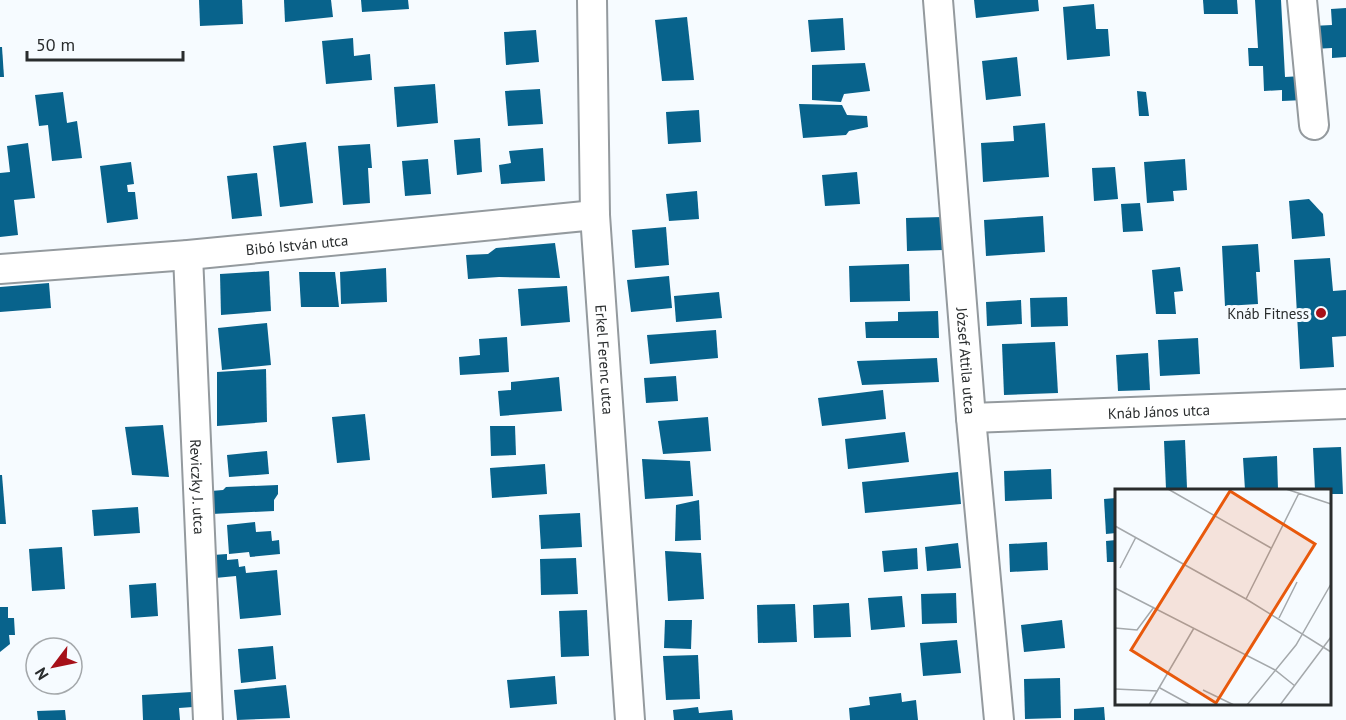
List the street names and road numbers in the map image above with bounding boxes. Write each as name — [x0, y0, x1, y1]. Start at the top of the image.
street label: Bibó István utca — [245, 230, 349, 259]
street label: Erkel Ferenc utca — [592, 304, 618, 415]
street label: József Attila utca — [953, 306, 980, 415]
street label: Knáb János utca — [1107, 400, 1210, 422]
street label: Reviczky J. utca — [186, 439, 210, 535]

